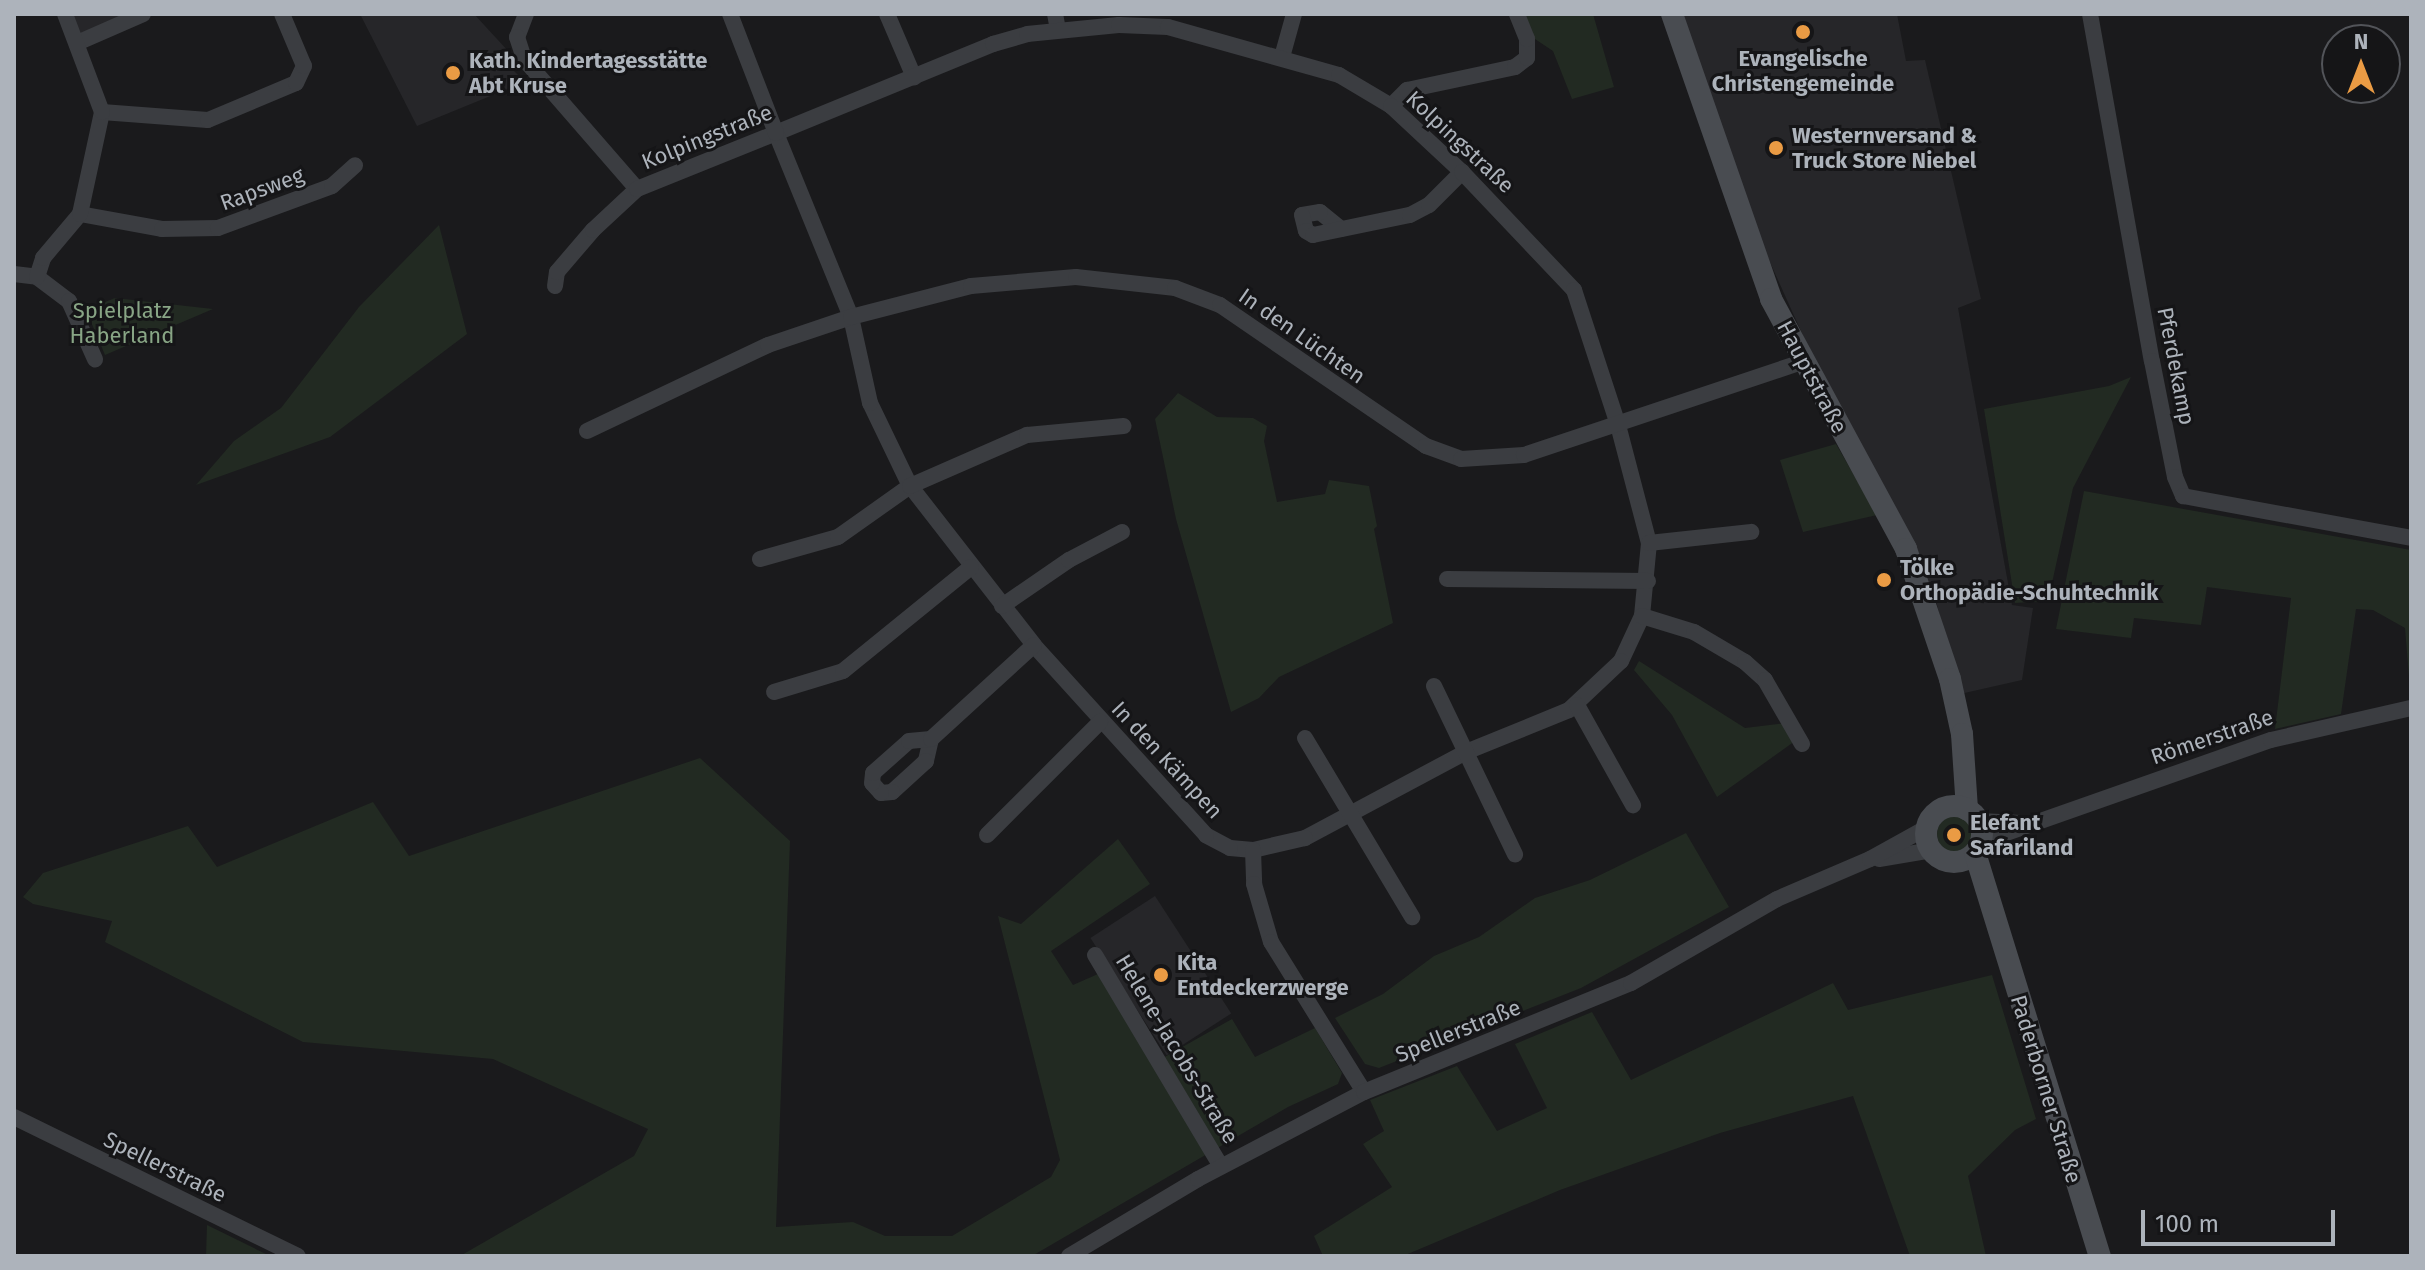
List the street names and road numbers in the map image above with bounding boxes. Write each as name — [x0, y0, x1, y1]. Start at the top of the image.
street label: Kolpingstraße — [1400, 85, 1520, 199]
street label: Kolpingstraße — [638, 99, 776, 175]
street label: Rapsweg — [216, 162, 308, 216]
street label: In den Lüchten — [1234, 283, 1370, 389]
street label: Pferdekamp — [2152, 305, 2200, 427]
street label: Hauptstraße — [1771, 316, 1853, 438]
street label: In den Kämpen — [1106, 696, 1228, 824]
street label: Römerstraße — [2147, 704, 2277, 770]
street label: Helene-Jacobs-Straße — [1110, 950, 1244, 1148]
street label: Paderborner Straße — [2005, 992, 2087, 1186]
street label: Spellerstraße — [1391, 994, 1525, 1068]
street label: Spellerstraße — [99, 1126, 231, 1208]

